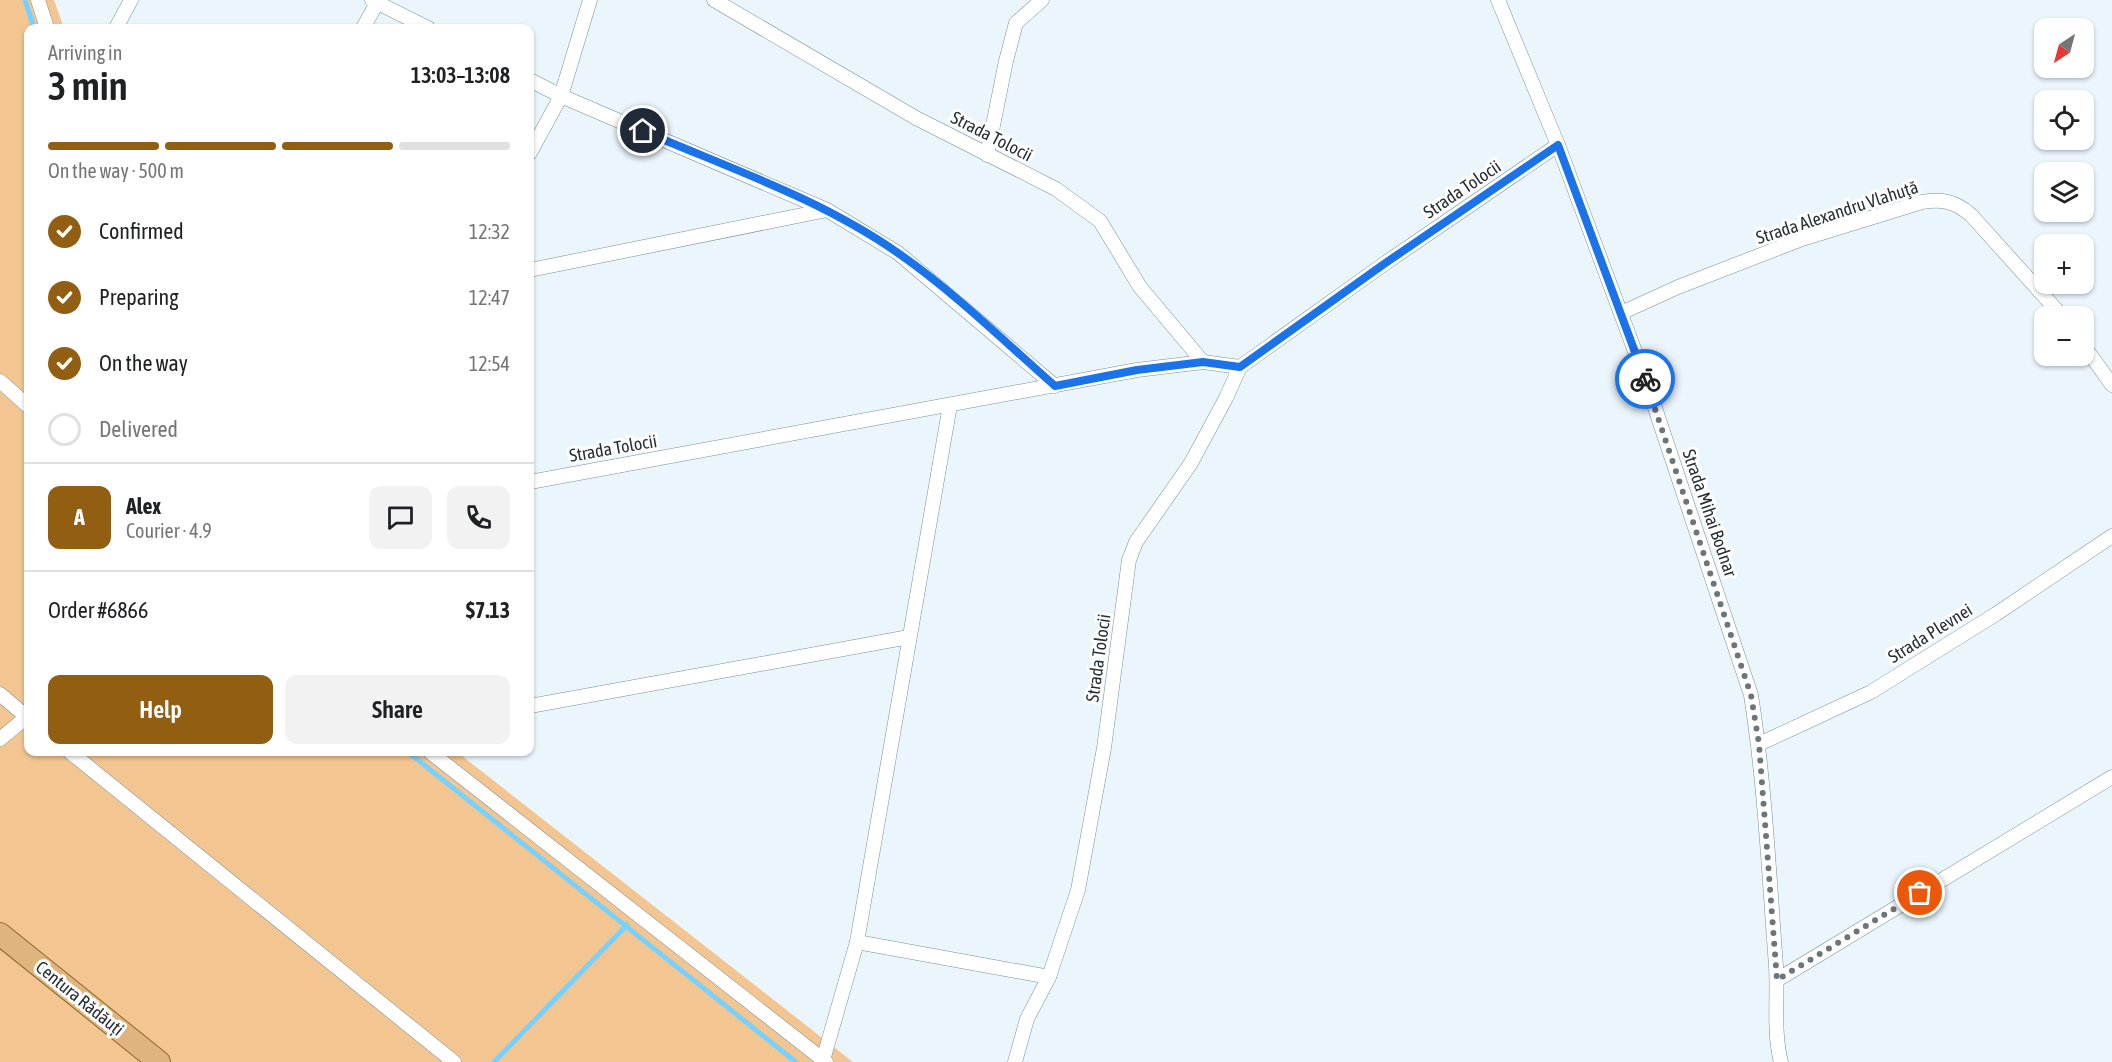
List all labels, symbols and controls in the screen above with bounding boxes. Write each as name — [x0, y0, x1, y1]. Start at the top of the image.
north arrow — [2034, 18, 2094, 78]
map controls — [2034, 18, 2094, 366]
text: Arriving in — [48, 41, 122, 64]
text: 13:03–13:08 — [411, 62, 510, 88]
text: 3 min — [48, 64, 128, 108]
button: locate — [2034, 90, 2094, 150]
pin — [617, 105, 668, 156]
street label: Strada Tolocii — [948, 107, 1036, 165]
icon: home — [626, 114, 659, 147]
street label: Strada Tolocii — [1419, 155, 1505, 223]
text: On the way · 500 m — [48, 159, 184, 182]
button: layers — [2034, 162, 2094, 222]
street label: Strada Alexandru Vlahuţă — [1753, 176, 1921, 248]
icon: check — [48, 215, 81, 248]
text: Confirmed — [99, 218, 184, 244]
text: 12:32 — [469, 220, 510, 243]
button: + — [2034, 234, 2094, 294]
icon: check — [48, 281, 81, 314]
text: Preparing — [99, 284, 179, 310]
text: 12:47 — [469, 286, 510, 309]
button: − — [2034, 306, 2094, 366]
icon: check — [48, 347, 81, 380]
courier — [1615, 349, 1675, 409]
text: On the way — [99, 350, 188, 376]
text: 12:54 — [469, 352, 510, 375]
icon: bike — [1629, 363, 1662, 396]
text: Delivered — [99, 416, 178, 442]
street label: Strada Tolocii — [567, 430, 659, 466]
street label: Strada Mihai Bodnar — [1678, 447, 1742, 580]
button: chat — [369, 486, 432, 549]
button: phone — [447, 486, 510, 549]
text: Alex — [126, 493, 161, 519]
text: A — [74, 504, 85, 530]
text: Courier · 4.9 — [126, 519, 212, 542]
text: Order #6866 — [48, 597, 148, 623]
text: $7.13 — [466, 597, 510, 623]
street label: Strada Plevnei — [1884, 599, 1976, 667]
street label: Strada Tolocii — [1081, 613, 1115, 703]
button: Help — [48, 675, 273, 744]
button: Share — [285, 675, 510, 744]
pin — [1894, 867, 1945, 918]
icon: bag — [1903, 876, 1936, 909]
street label: Centura Rădăuți — [32, 956, 128, 1040]

